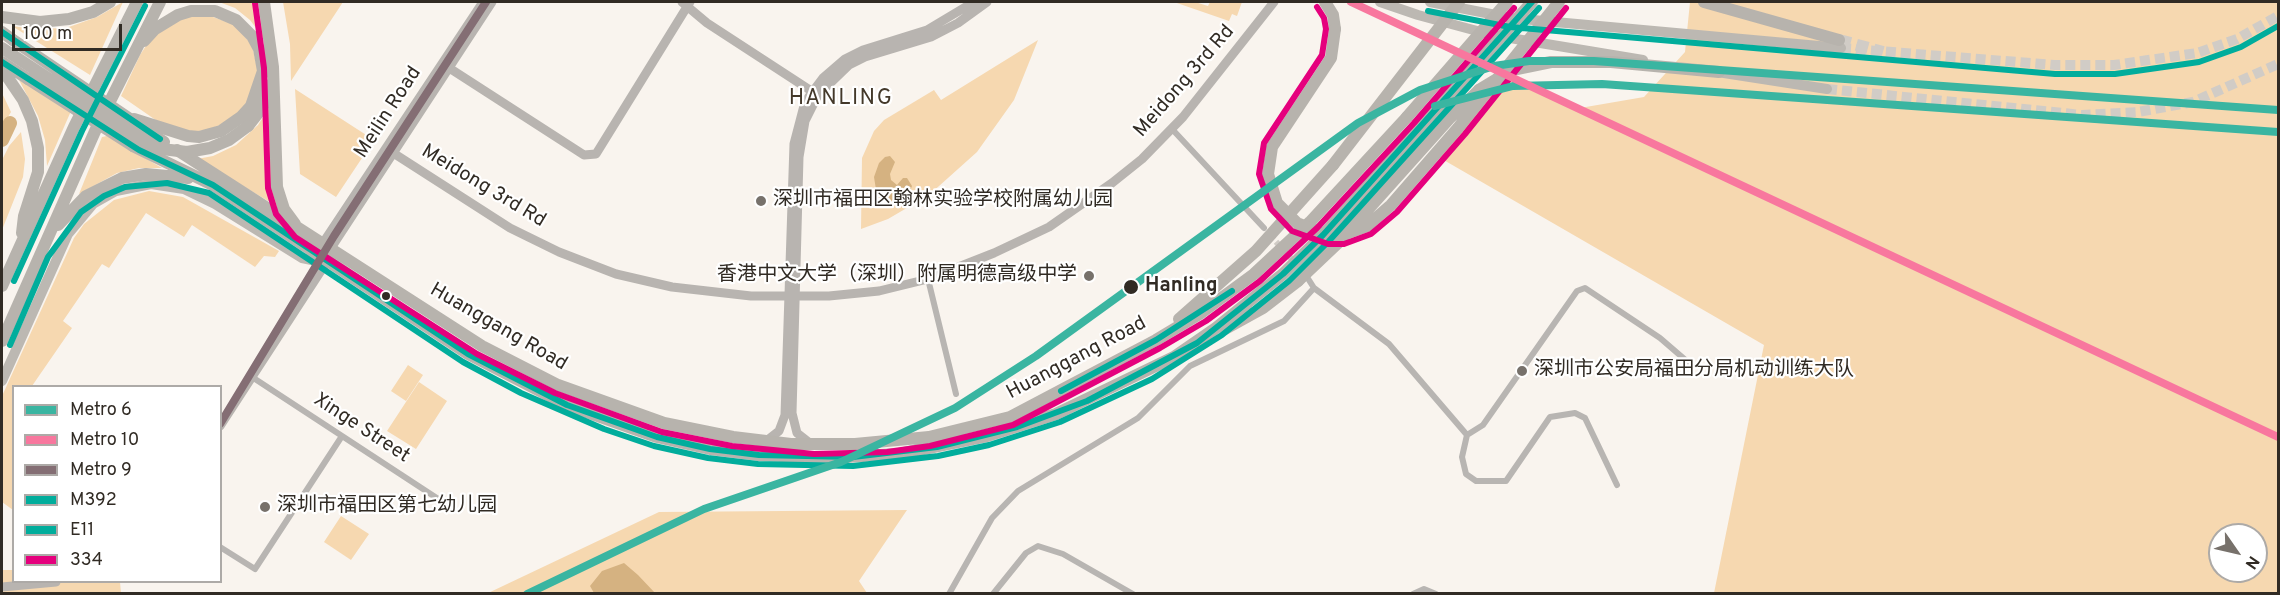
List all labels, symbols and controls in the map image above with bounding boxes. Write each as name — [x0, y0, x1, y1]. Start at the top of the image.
scale bar — [15, 12, 124, 50]
street label: Meidong 3rd Rd — [1130, 21, 1240, 143]
text: 100 m — [23, 23, 72, 46]
street label: Meilin Road — [350, 63, 428, 163]
district label: HANLING — [789, 87, 893, 113]
street label: Meidong 3rd Rd — [416, 140, 550, 234]
place label: 深圳市福田区翰林实验学校附属幼儿园 — [773, 189, 1113, 213]
marker: 深圳市福田区翰林实验学校附属幼儿园 — [754, 194, 768, 208]
place label: 香港中文大学（深圳）附属明德高级中学 — [717, 264, 1077, 288]
marker: 香港中文大学（深圳）附属明德高级中学 — [1082, 269, 1096, 283]
place label: Hanling — [1145, 275, 1218, 299]
marker: Hanling — [1122, 278, 1140, 296]
street label: Huanggang Road — [425, 279, 571, 377]
unlabelled marker — [380, 290, 392, 302]
street label: Huanggang Road — [1003, 312, 1151, 406]
place label: 深圳市公安局福田分局机动训练大队 — [1534, 359, 1854, 383]
marker: 深圳市公安局福田分局机动训练大队 — [1515, 364, 1529, 378]
legend — [12, 385, 222, 583]
street label: Xinge Street — [308, 389, 414, 469]
text: Metro 6 — [70, 399, 132, 422]
text: Metro 10 — [70, 429, 139, 452]
text: Metro 9 — [70, 459, 132, 482]
text: M392 — [70, 489, 117, 512]
place label: 深圳市福田区第七幼儿园 — [277, 495, 497, 519]
marker: 深圳市福田区第七幼儿园 — [258, 500, 272, 514]
text: E11 — [70, 519, 94, 542]
north arrow — [2208, 523, 2268, 583]
text: 334 — [70, 549, 103, 572]
text: N — [2240, 552, 2263, 572]

